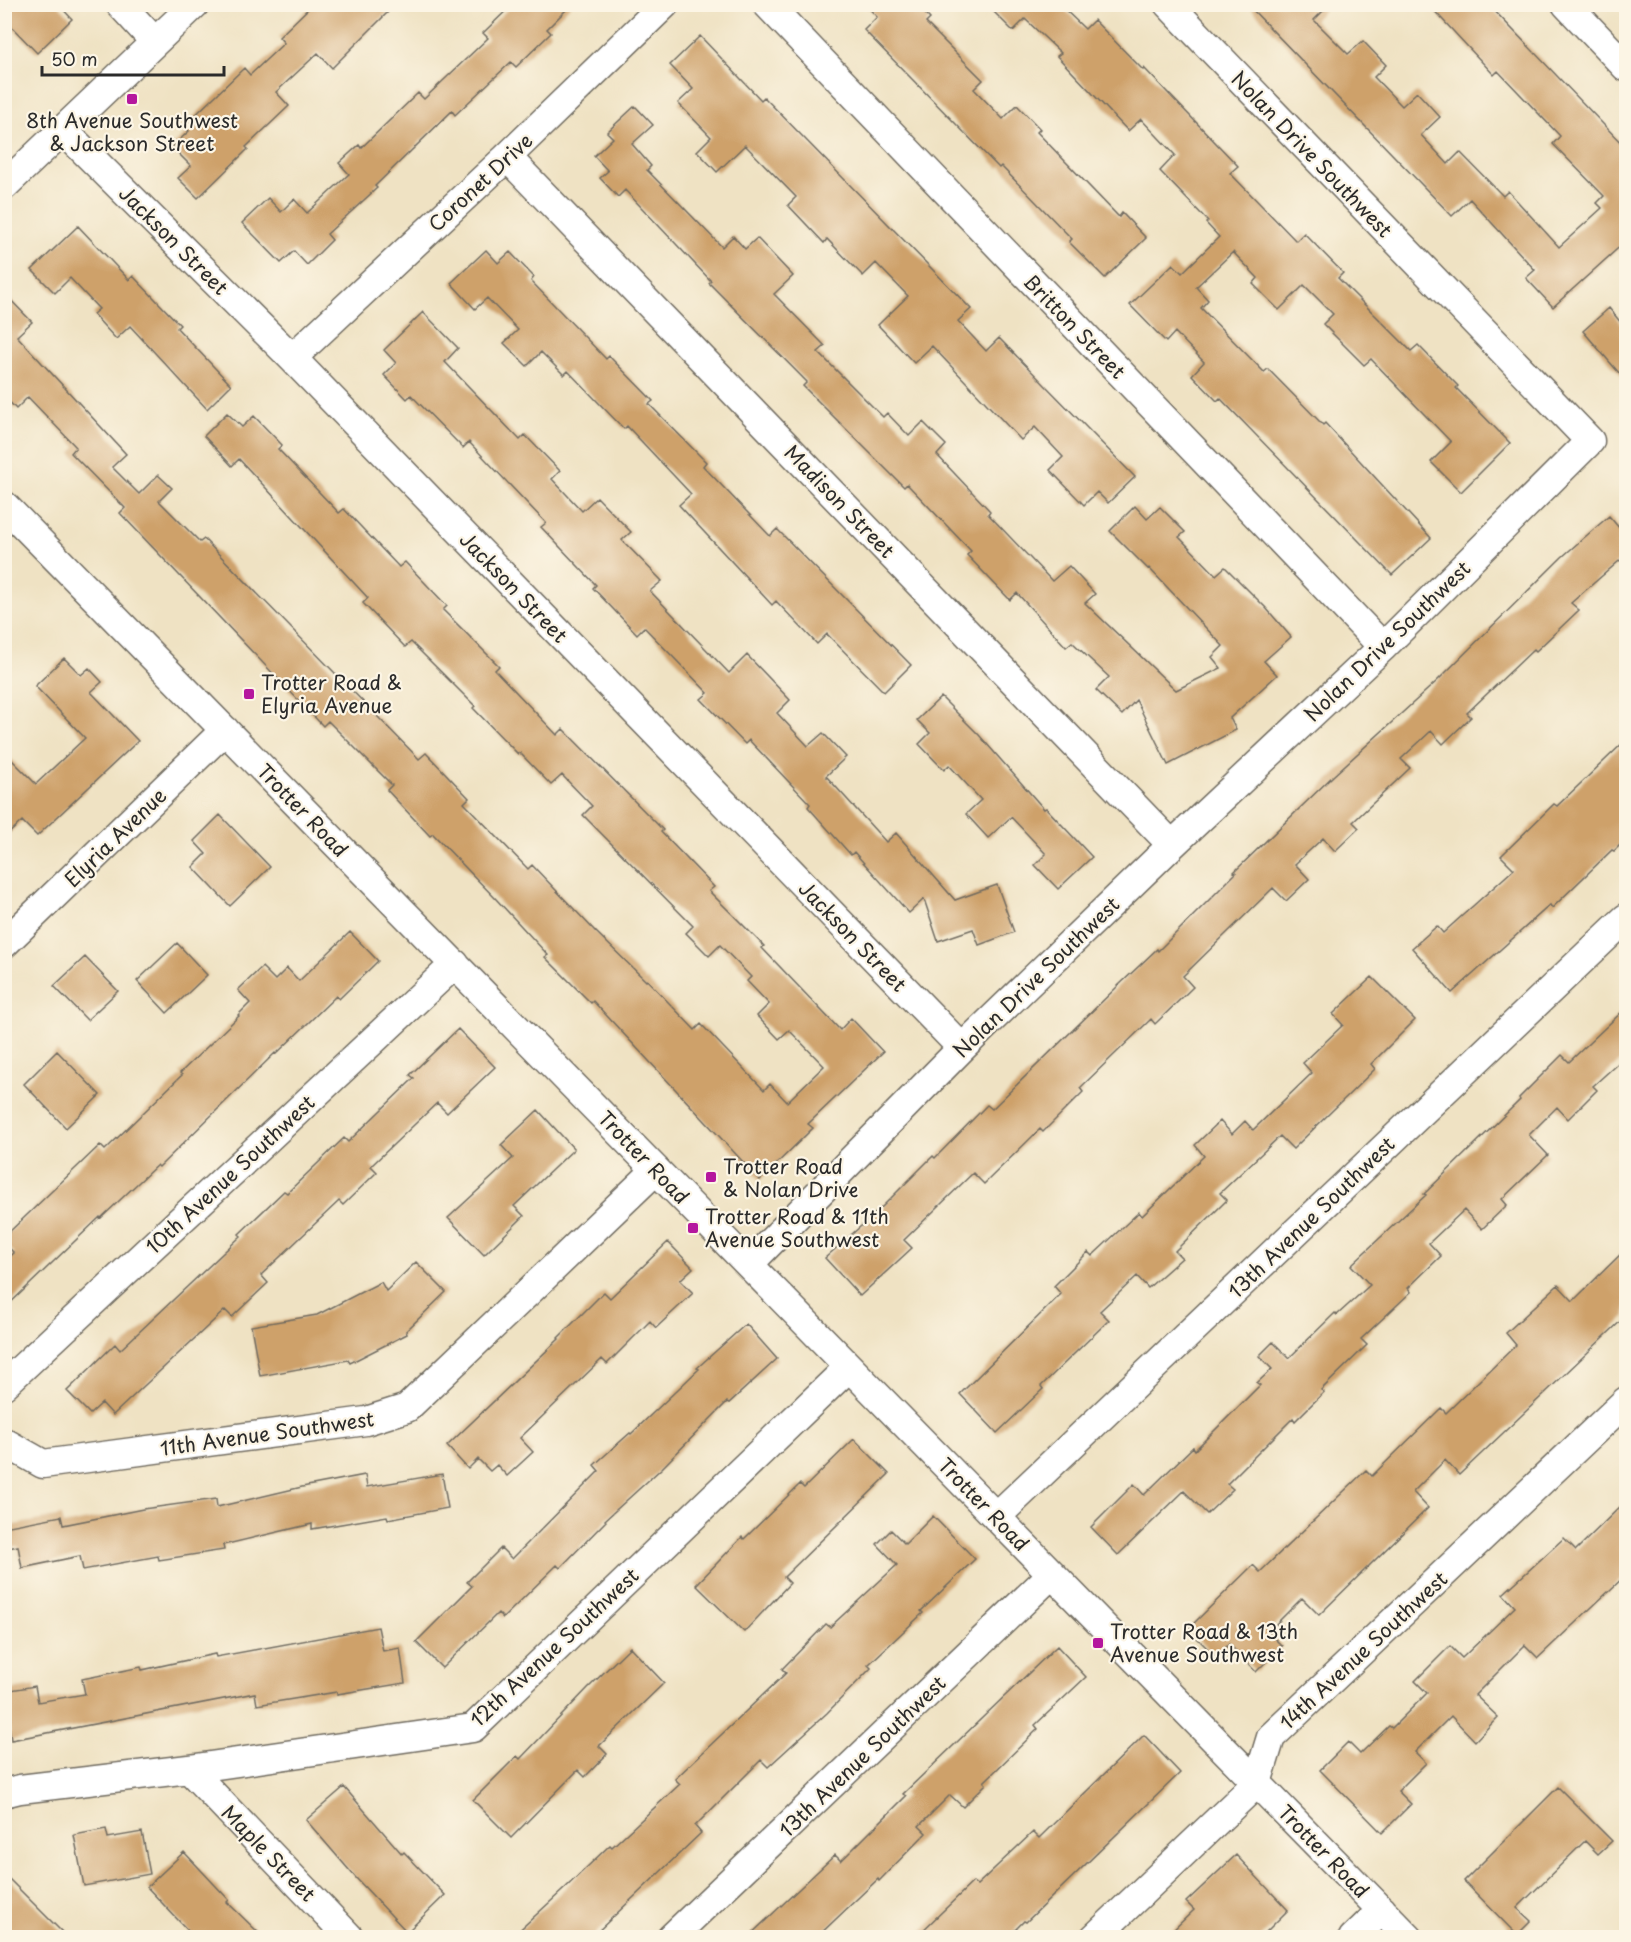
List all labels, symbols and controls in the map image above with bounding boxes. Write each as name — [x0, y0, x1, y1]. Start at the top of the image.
scale bar — [42, 39, 224, 77]
text: 50 m — [51, 45, 98, 72]
street label: Nolan Drive Southwest — [1224, 64, 1400, 244]
marker: 8th Avenue Southwest & Jackson Street — [125, 92, 139, 106]
place label: 8th Avenue Southwest & Jackson Street — [26, 105, 238, 158]
street label: Coronet Drive — [421, 126, 539, 238]
street label: Jackson Street — [112, 178, 236, 302]
street label: Britton Street — [1017, 267, 1133, 385]
street label: Madison Street — [778, 438, 902, 564]
street label: Jackson Street — [453, 525, 575, 649]
street label: Nolan Drive Southwest — [1297, 553, 1477, 729]
place label: Trotter Road & Elyria Avenue — [261, 667, 402, 720]
marker: Trotter Road & Elyria Avenue — [242, 687, 256, 701]
street label: Trotter Road — [251, 756, 355, 864]
street label: Elyria Avenue — [57, 780, 173, 893]
street label: Jackson Street — [792, 874, 914, 998]
street label: Nolan Drive Southwest — [946, 889, 1126, 1065]
street label: 10th Avenue Southwest — [139, 1088, 321, 1260]
street label: Trotter Road — [592, 1103, 696, 1211]
street label: 13th Avenue Southwest — [1221, 1129, 1401, 1305]
place label: Trotter Road & Nolan Drive — [723, 1151, 858, 1204]
marker: Trotter Road & Nolan Drive — [704, 1170, 718, 1184]
place label: Trotter Road & 11th Avenue Southwest — [705, 1201, 889, 1254]
marker: Trotter Road & 11th Avenue Southwest — [686, 1221, 700, 1235]
street label: 11th Avenue Southwest — [158, 1403, 376, 1463]
street label: Trotter Road — [932, 1450, 1036, 1558]
street label: 12th Avenue Southwest — [463, 1561, 645, 1733]
street label: 14th Avenue Southwest — [1272, 1564, 1454, 1736]
place label: Trotter Road & 13th Avenue Southwest — [1110, 1616, 1298, 1669]
marker: Trotter Road & 13th Avenue Southwest — [1091, 1636, 1105, 1650]
street label: 13th Avenue Southwest — [772, 1668, 952, 1844]
street label: Trotter Road — [1272, 1797, 1376, 1905]
street label: Maple Street — [215, 1798, 323, 1908]

